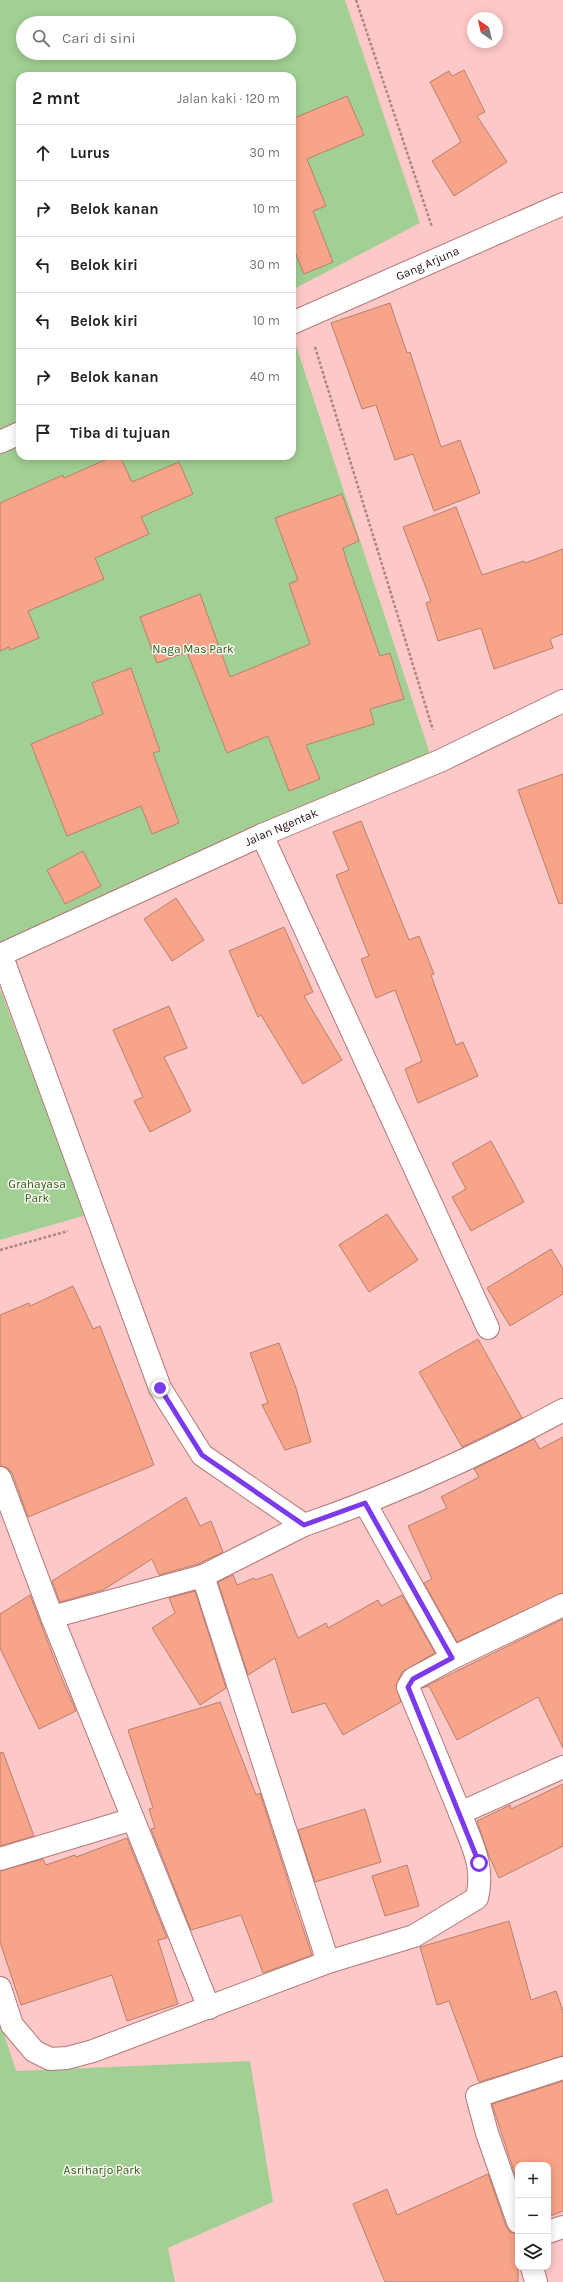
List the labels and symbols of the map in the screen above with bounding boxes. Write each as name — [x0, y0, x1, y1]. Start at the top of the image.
north arrow — [467, 12, 503, 48]
street label: Gang Arjuna — [394, 244, 461, 283]
park label: Naga Mas Park — [152, 642, 234, 656]
street label: Jalan Ngentak — [243, 805, 320, 849]
park label: Grahayasa Park — [8, 1177, 66, 1205]
route end — [151, 1379, 169, 1397]
route start — [470, 1854, 488, 1872]
park label: Asriharjo Park — [64, 2163, 141, 2177]

